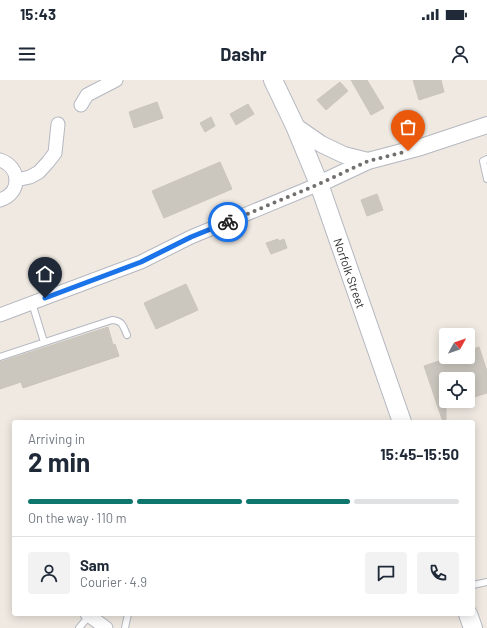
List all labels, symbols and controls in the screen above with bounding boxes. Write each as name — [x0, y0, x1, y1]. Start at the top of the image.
text: 15:43 — [20, 5, 56, 23]
icon: menu — [16, 43, 38, 65]
text: Dashr — [220, 43, 267, 65]
icon: person — [449, 43, 471, 65]
pin — [391, 110, 425, 151]
icon: bag — [397, 116, 419, 138]
courier — [208, 202, 248, 242]
icon: bike — [217, 211, 239, 233]
street label: Norfolk Street — [331, 236, 369, 310]
pin — [28, 257, 62, 298]
icon: home — [34, 263, 56, 285]
north arrow — [439, 328, 475, 364]
map controls — [439, 328, 475, 408]
button: locate — [439, 372, 475, 408]
text: Arriving in — [28, 431, 85, 447]
text: 15:45–15:50 — [380, 445, 459, 463]
text: 2 min — [28, 446, 90, 477]
text: On the way · 110 m — [28, 510, 126, 526]
button: person — [28, 552, 70, 594]
button: chat — [365, 552, 407, 594]
button: phone — [417, 552, 459, 594]
text: Sam — [80, 556, 109, 574]
text: Courier · 4.9 — [80, 574, 147, 590]

